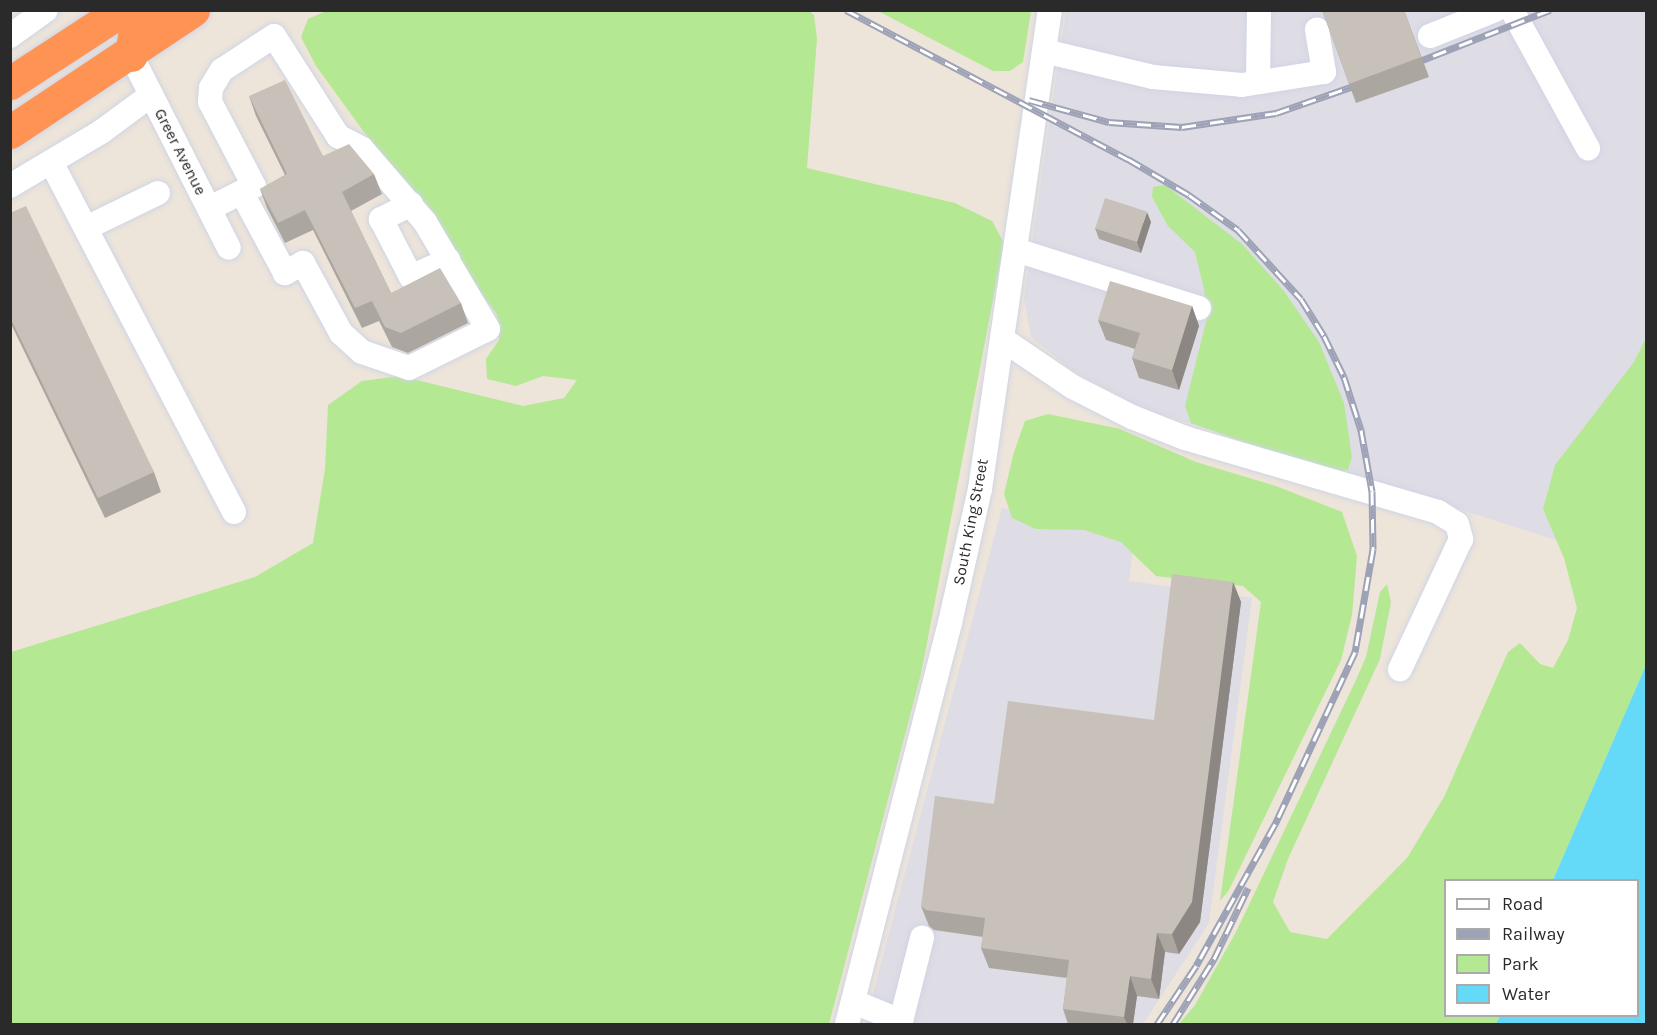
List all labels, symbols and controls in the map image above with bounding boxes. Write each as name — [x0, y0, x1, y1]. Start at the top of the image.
street label: Greer Avenue — [150, 105, 210, 199]
street label: South King Street — [949, 457, 993, 587]
legend — [1444, 879, 1639, 1017]
text: Road — [1502, 893, 1543, 915]
text: Railway — [1502, 923, 1565, 945]
text: Park — [1502, 953, 1539, 975]
text: Water — [1502, 983, 1550, 1005]

